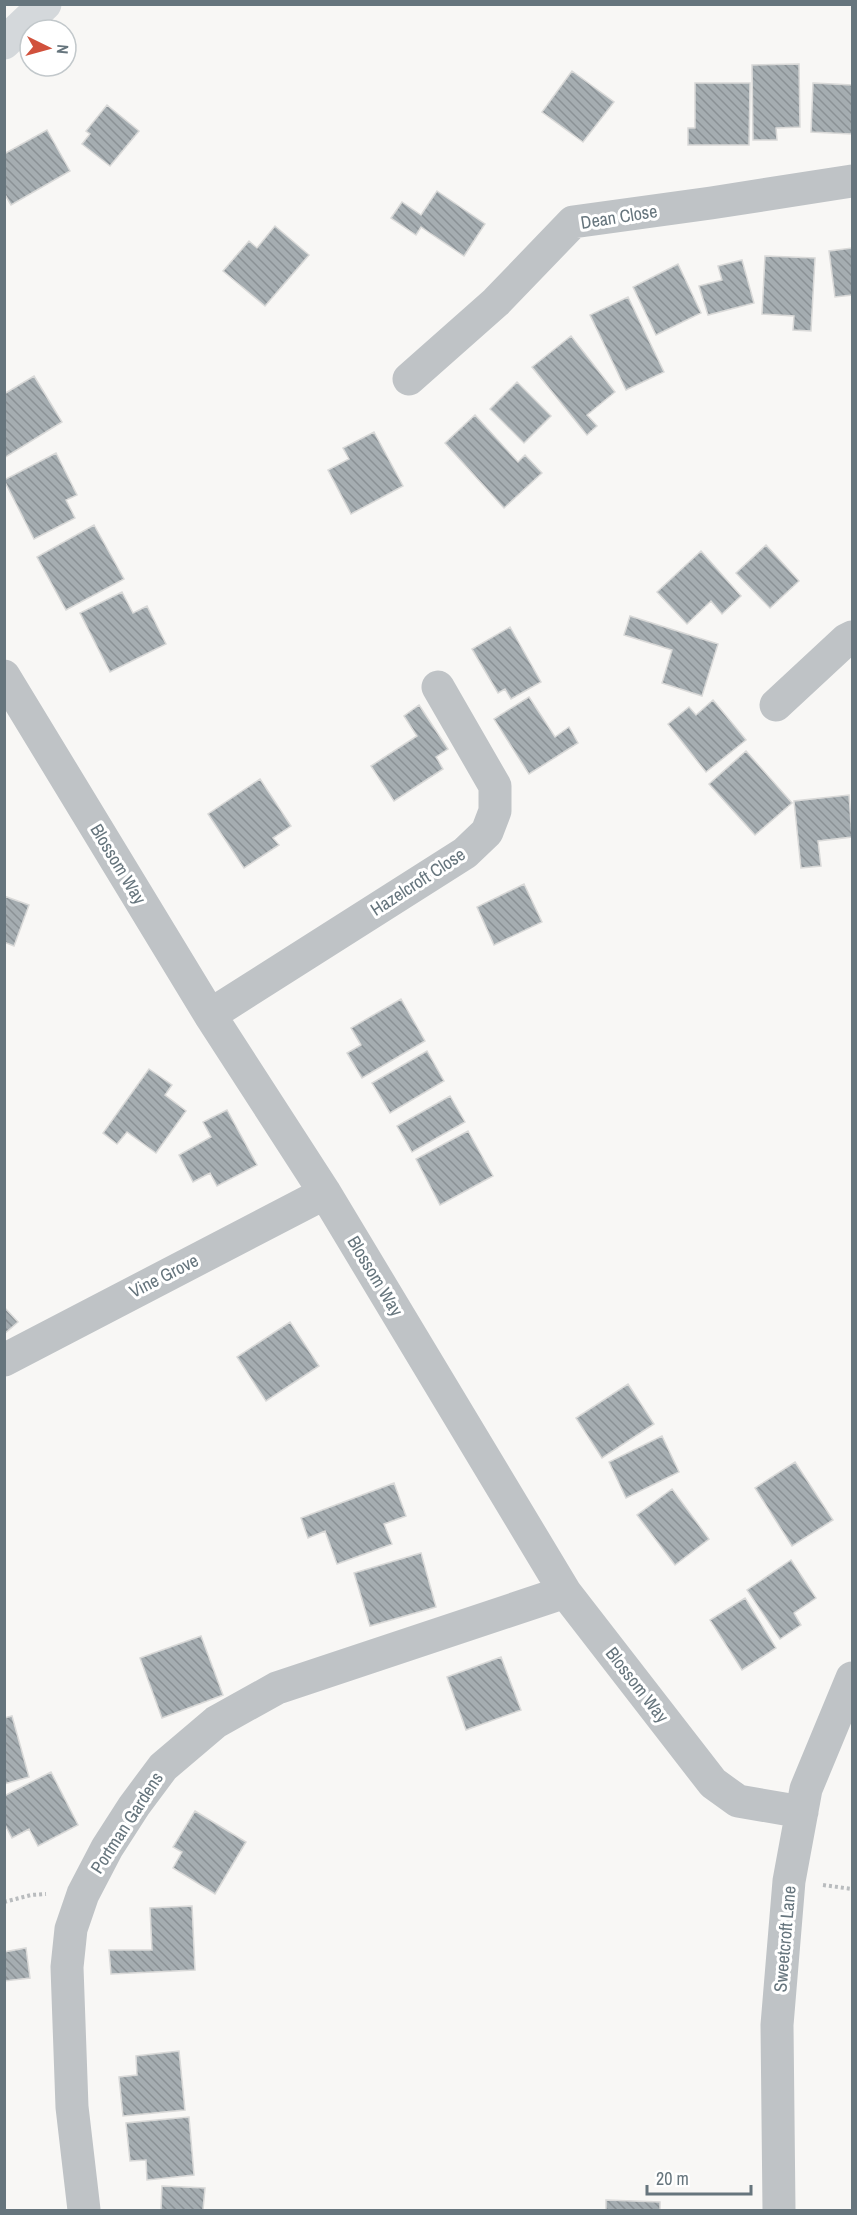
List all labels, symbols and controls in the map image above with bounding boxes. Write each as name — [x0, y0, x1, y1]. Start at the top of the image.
north arrow — [18, 18, 78, 78]
text: N — [52, 44, 74, 55]
street label: Dean Close — [579, 198, 659, 235]
street label: Blossom Way — [85, 819, 153, 909]
street label: Hazelcroft Close — [366, 842, 470, 922]
street label: Blossom Way — [342, 1231, 410, 1321]
street label: Vine Grove — [125, 1248, 203, 1304]
street label: Blossom Way — [600, 1642, 675, 1728]
street label: Portman Gardens — [84, 1767, 169, 1878]
street label: Sweetcroft Lane — [767, 1885, 802, 1993]
scale bar — [647, 2158, 750, 2196]
text: 20 m — [656, 2166, 689, 2191]

